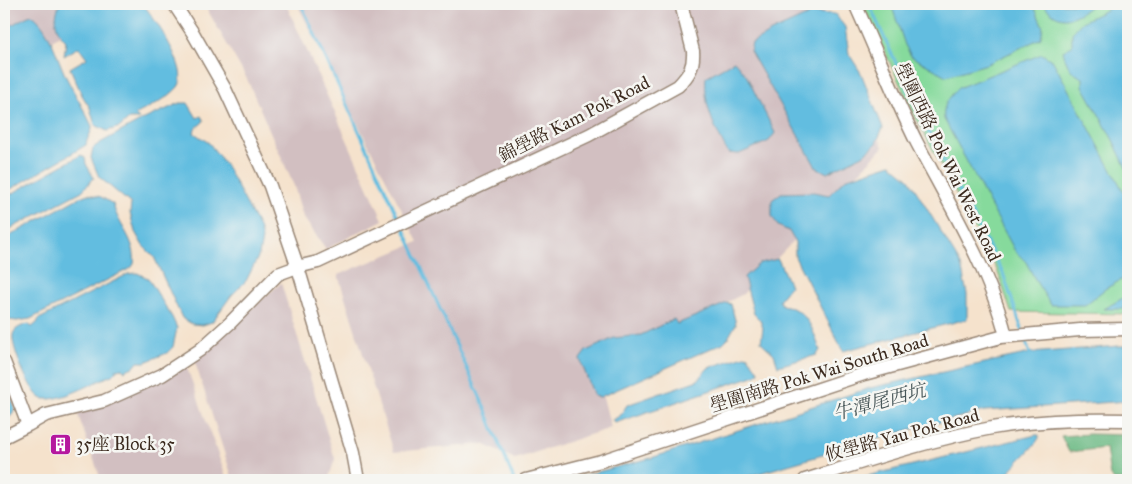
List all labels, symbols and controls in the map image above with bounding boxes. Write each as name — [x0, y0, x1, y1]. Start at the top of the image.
street label: 壆圍西路 Pok Wai West Road — [890, 59, 1006, 265]
street label: 錦壆路 Kam Pok Road — [495, 71, 653, 167]
street label: 壆圍南路 Pok Wai South Road — [707, 329, 931, 417]
water label: 牛潭尾西坑 — [830, 377, 931, 425]
street label: 攸壆路 Yau Pok Road — [822, 404, 982, 466]
building icon: 35座 Block 35 — [48, 432, 72, 456]
place label: 35座 Block 35 — [76, 433, 175, 455]

